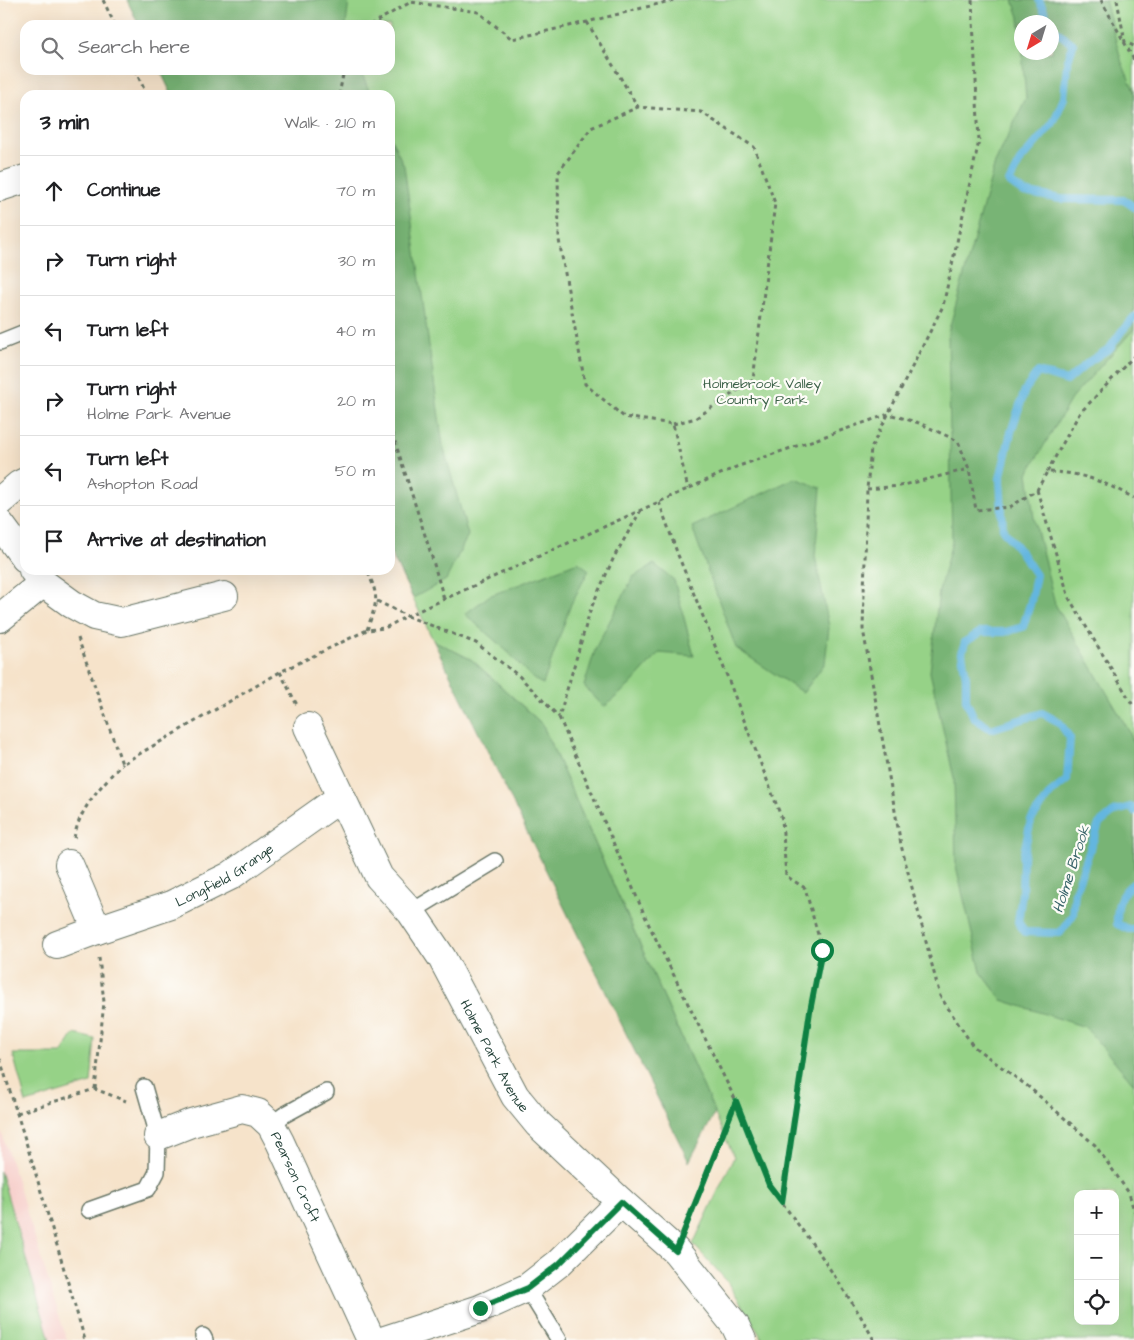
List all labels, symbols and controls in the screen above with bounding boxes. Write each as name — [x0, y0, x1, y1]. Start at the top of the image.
north arrow — [1014, 15, 1059, 60]
search box — [20, 20, 395, 75]
icon: search — [38, 34, 66, 62]
text: Search here — [78, 34, 190, 61]
text: 3 min — [40, 108, 89, 137]
text: Walk · 210 m — [284, 112, 375, 134]
icon: ahead — [40, 177, 68, 205]
text: Continue — [87, 177, 161, 204]
text: 70 m — [336, 180, 375, 202]
icon: right — [40, 247, 68, 275]
text: Turn right — [87, 247, 176, 274]
text: 30 m — [338, 250, 375, 272]
icon: left — [40, 317, 68, 345]
text: Turn left — [87, 317, 168, 344]
text: 40 m — [335, 320, 375, 342]
park label: Holmebrook Valley Country Park — [703, 374, 821, 410]
text: Turn right — [87, 376, 176, 403]
icon: right — [40, 387, 68, 415]
text: 20 m — [337, 390, 375, 412]
text: Holme Park Avenue — [87, 403, 231, 425]
text: Turn left — [87, 446, 168, 473]
icon: left — [40, 457, 68, 485]
text: 50 m — [335, 460, 375, 482]
text: Ashopton Road — [87, 473, 198, 495]
icon: arrive — [40, 527, 68, 555]
text: Arrive at destination — [87, 527, 266, 554]
water label: Holme Brook — [1047, 822, 1096, 916]
street label: Longfield Grange — [172, 839, 278, 912]
route start — [811, 939, 834, 962]
street label: Holme Park Avenue — [455, 996, 534, 1117]
street label: Pearson Croft — [265, 1128, 325, 1226]
map controls — [1074, 1190, 1119, 1325]
button: + — [1074, 1190, 1119, 1235]
button: − — [1074, 1235, 1119, 1280]
button: locate — [1074, 1280, 1119, 1325]
route end — [469, 1297, 492, 1320]

